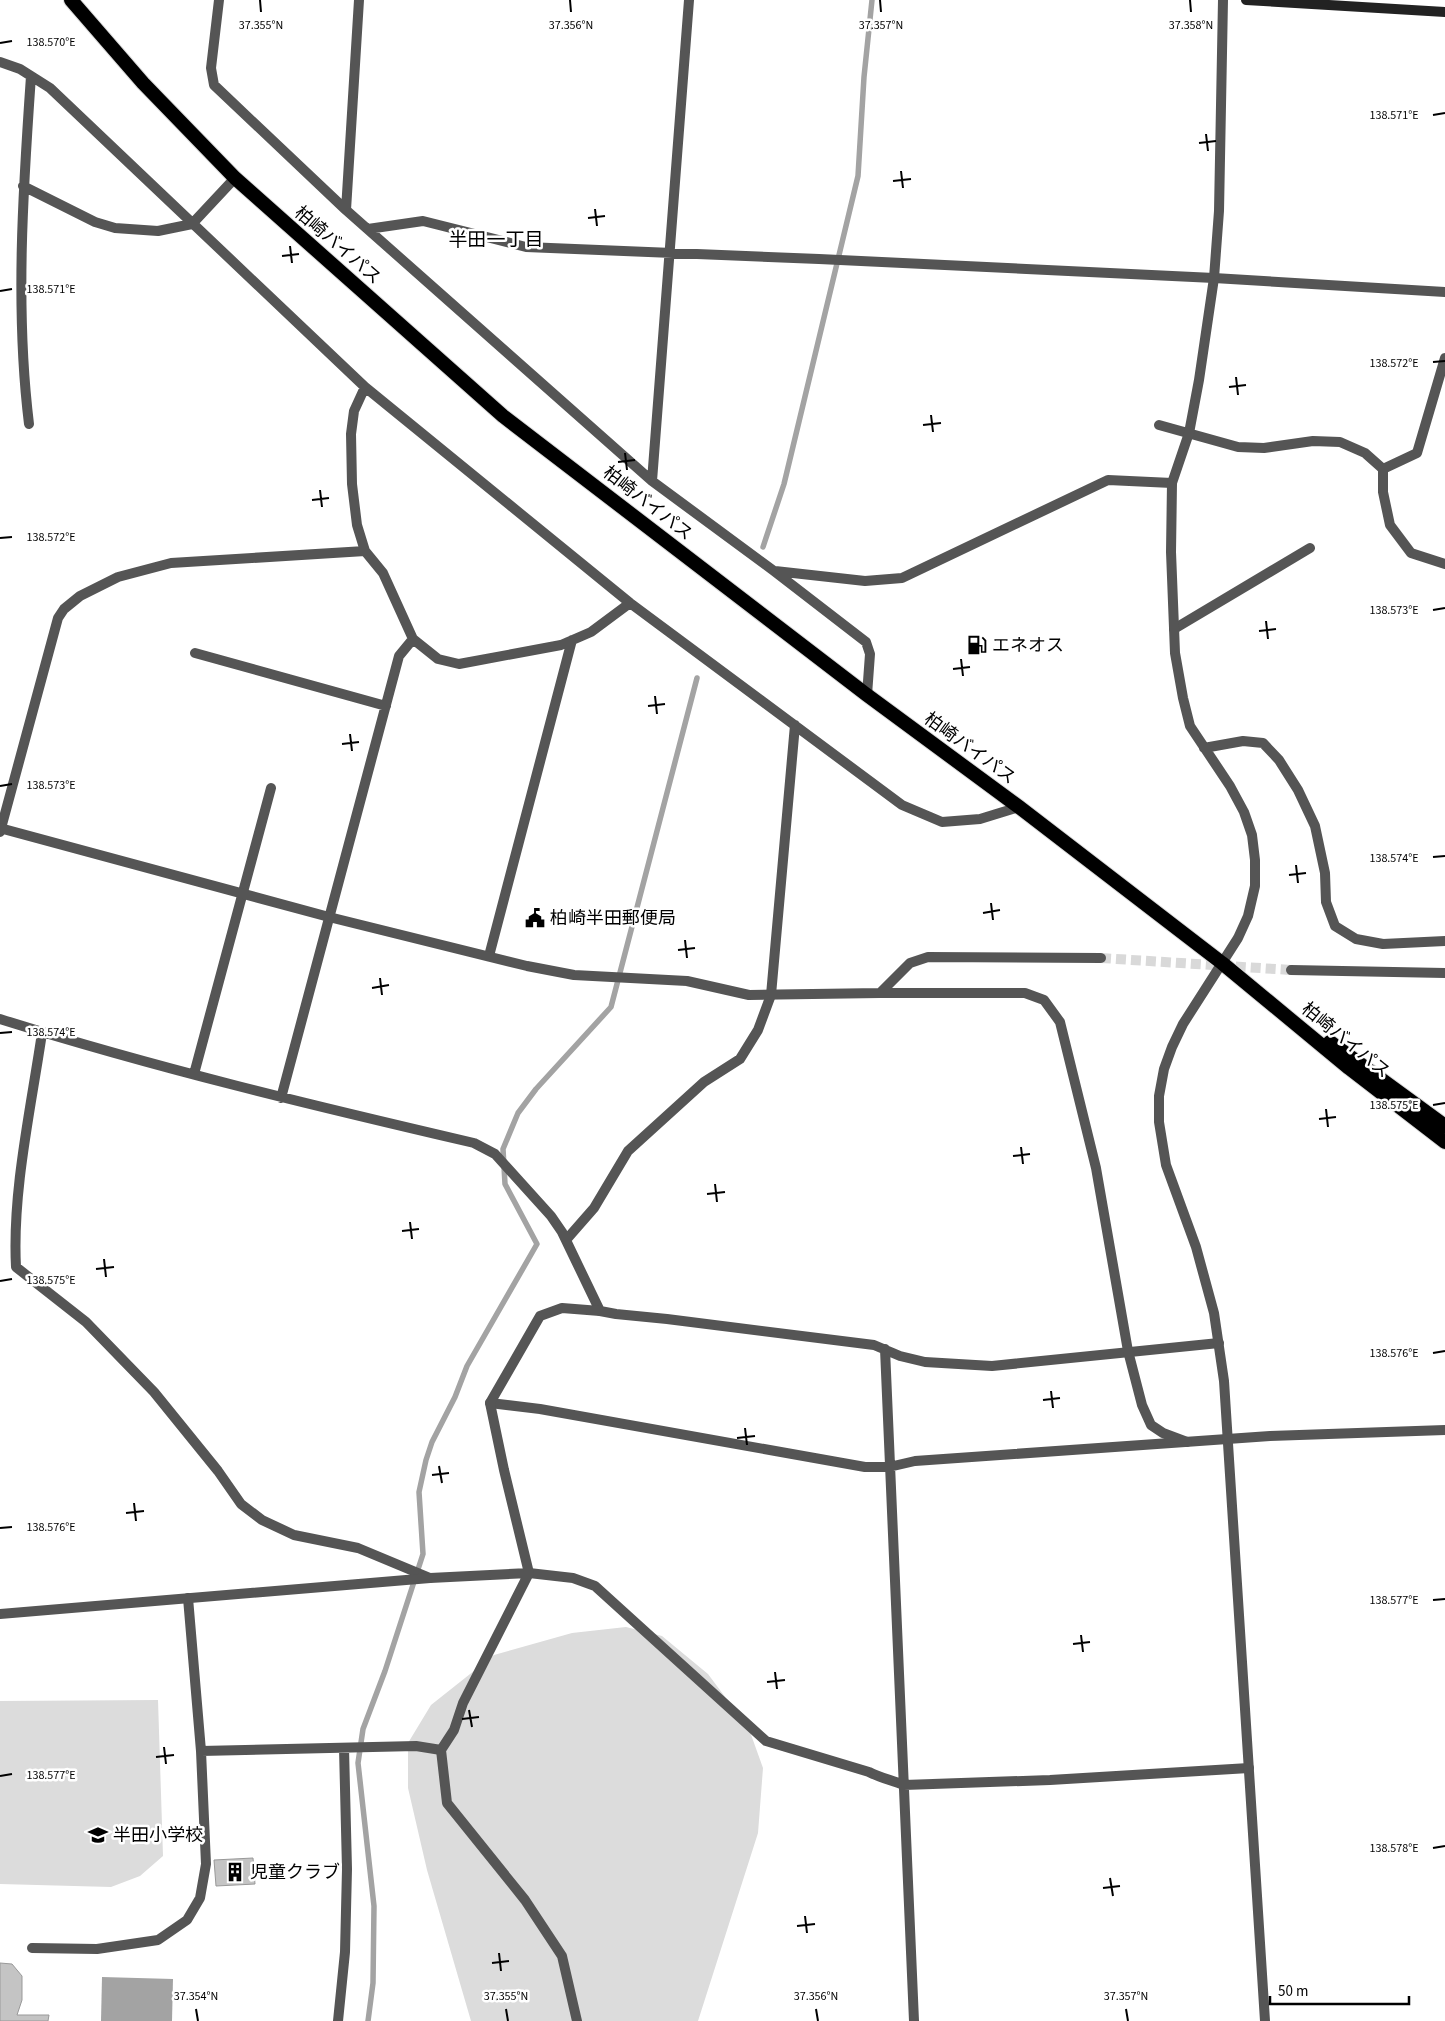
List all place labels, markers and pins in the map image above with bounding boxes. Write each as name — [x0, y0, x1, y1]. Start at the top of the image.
place label: エネオス — [992, 633, 1064, 658]
fuel station icon: エネオス — [966, 634, 988, 656]
place label: 柏崎半田郵便局 — [550, 906, 676, 931]
public building icon: 柏崎半田郵便局 — [524, 907, 546, 929]
place label: 半田小学校 — [113, 1823, 203, 1848]
school or university icon: 半田小学校 — [87, 1824, 109, 1846]
place label: 児童クラブ — [250, 1860, 340, 1885]
building icon: 児童クラブ — [224, 1861, 246, 1883]

